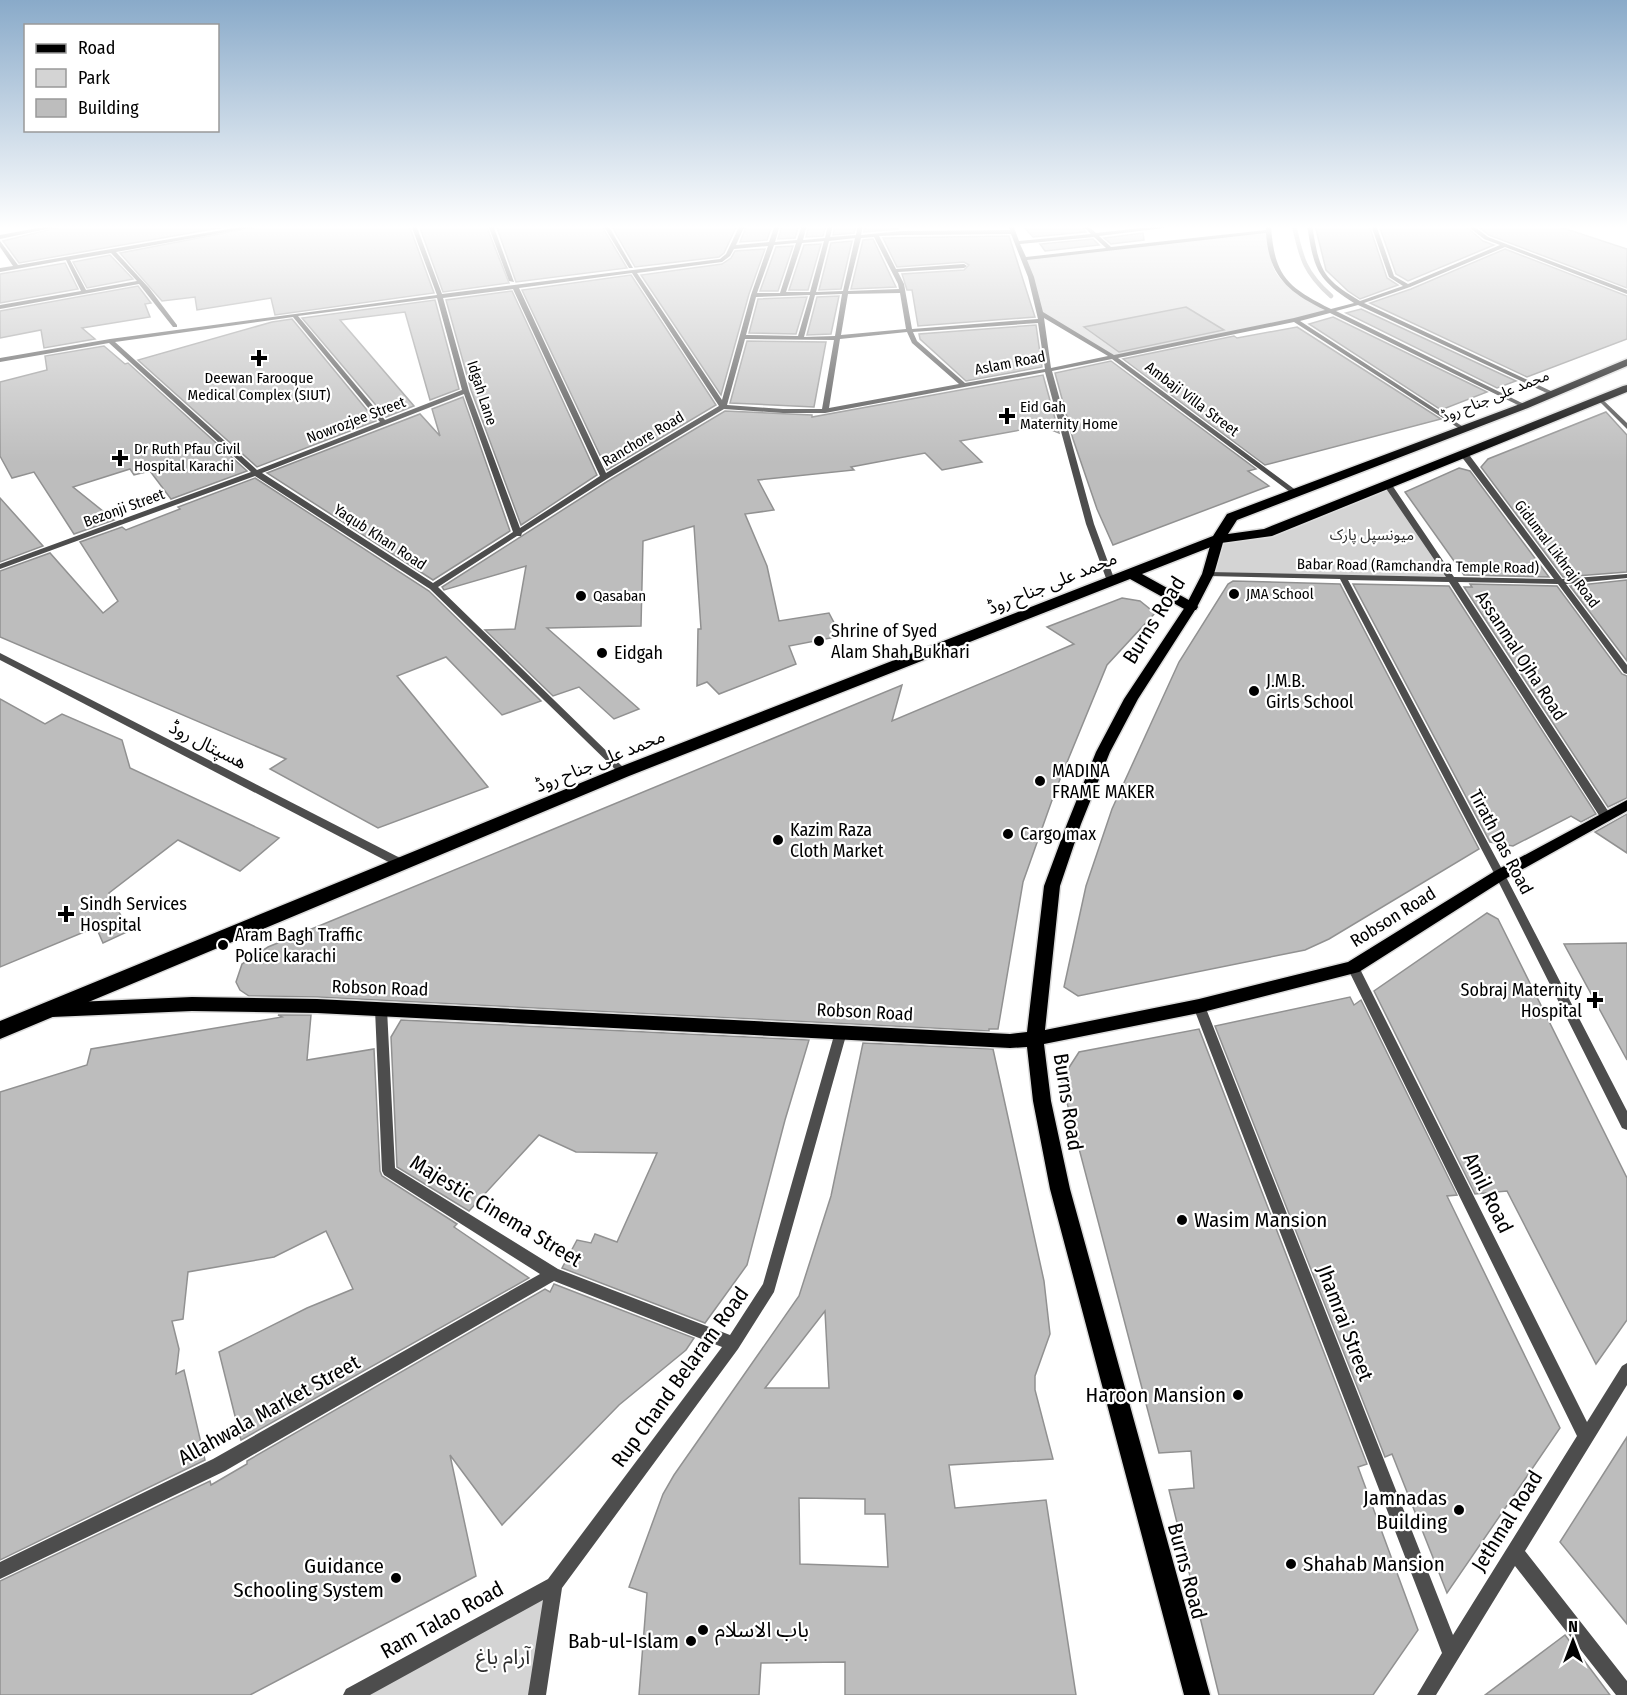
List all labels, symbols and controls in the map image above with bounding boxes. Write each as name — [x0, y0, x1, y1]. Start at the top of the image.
legend — [24, 24, 219, 132]
text: Road — [78, 37, 115, 59]
text: Park — [78, 67, 111, 89]
text: Building — [78, 97, 139, 119]
street label: Aslam Road — [973, 347, 1047, 379]
marker: Deewan Farooque Medical Complex (SIUT) — [250, 349, 268, 367]
street label: Idgah Lane — [463, 358, 501, 428]
street label: Ambaji Villa Street — [1142, 358, 1242, 440]
street label: محمد علی جناح روڈ — [1438, 366, 1553, 429]
place label: Deewan Farooque Medical Complex (SIUT) — [188, 369, 330, 404]
street label: Nowrozjee Street — [304, 393, 408, 447]
place label: Eid Gah Maternity Home — [1020, 398, 1118, 433]
marker: Eid Gah Maternity Home — [998, 407, 1016, 425]
street label: Ranchore Road — [599, 408, 687, 470]
place label: Dr Ruth Pfau Civil Hospital Karachi — [134, 440, 240, 475]
marker: Dr Ruth Pfau Civil Hospital Karachi — [111, 449, 129, 467]
street label: Bezonji Street — [81, 485, 167, 531]
street label: Gidumal Likhraj Road — [1511, 497, 1603, 611]
street label: Yaqub Khan Road — [330, 500, 430, 574]
park label: میونسپل پارک — [1330, 526, 1414, 545]
street label: محمد علی جناح روڈ — [984, 547, 1121, 621]
street label: Babar Road (Ramchandra Temple Road) — [1297, 555, 1539, 577]
street label: Burns Road — [1117, 571, 1191, 669]
place label: JMA School — [1246, 585, 1314, 603]
place label: Qasaban — [593, 587, 646, 605]
marker: JMA School — [1227, 587, 1241, 601]
street label: Assanmal Ojha Road — [1471, 587, 1571, 725]
marker: Qasaban — [574, 589, 588, 603]
place label: Shrine of Syed Alam Shah Bukhari — [831, 620, 970, 663]
marker: Shrine of Syed Alam Shah Bukhari — [812, 634, 826, 648]
place label: Eidgah — [614, 642, 663, 664]
marker: Eidgah — [595, 646, 609, 660]
place label: J.M.B. Girls School — [1266, 670, 1354, 713]
marker: J.M.B. Girls School — [1247, 684, 1261, 698]
street label: ھسپتال روڈ — [165, 716, 251, 774]
street label: محمد علی جناح روڈ — [532, 725, 669, 799]
place label: MADINA FRAME MAKER — [1052, 760, 1155, 803]
marker: MADINA FRAME MAKER — [1033, 774, 1047, 788]
street label: Tirath Das Road — [1464, 786, 1538, 898]
place label: Kazim Raza Cloth Market — [790, 819, 884, 862]
place label: Cargo max — [1020, 823, 1096, 845]
marker: Cargo max — [1001, 827, 1015, 841]
marker: Kazim Raza Cloth Market — [771, 833, 785, 847]
street label: Robson Road — [1346, 882, 1440, 952]
place label: Sindh Services Hospital — [80, 893, 187, 936]
marker: Sindh Services Hospital — [57, 905, 75, 923]
place label: Aram Bagh Traffic Police karachi — [235, 924, 363, 967]
marker: Aram Bagh Traffic Police karachi — [216, 938, 230, 952]
street label: Robson Road — [331, 975, 429, 1001]
place label: Sobraj Maternity Hospital — [1461, 979, 1582, 1022]
marker: Sobraj Maternity Hospital — [1586, 991, 1604, 1009]
street label: Robson Road — [816, 998, 914, 1026]
street label: Burns Road — [1047, 1051, 1089, 1153]
street label: Amil Road — [1457, 1148, 1519, 1238]
street label: Majestic Cinema Street — [405, 1149, 587, 1273]
place label: Wasim Mansion — [1194, 1207, 1327, 1233]
marker: Wasim Mansion — [1175, 1213, 1189, 1227]
street label: Jhamrai Street — [1311, 1261, 1379, 1385]
street label: Rup Chand Belaram Road — [606, 1282, 754, 1472]
street label: Allahwala Market Street — [174, 1349, 364, 1471]
place label: Haroon Mansion — [1085, 1382, 1226, 1408]
marker: Haroon Mansion — [1231, 1388, 1245, 1402]
street label: Jethmal Road — [1466, 1466, 1548, 1576]
place label: Jamnadas Building — [1363, 1485, 1447, 1535]
marker: Jamnadas Building — [1452, 1503, 1466, 1517]
street label: Burns Road — [1162, 1520, 1212, 1622]
place label: Shahab Mansion — [1303, 1551, 1445, 1577]
place label: Guidance Schooling System — [233, 1553, 384, 1603]
marker: Shahab Mansion — [1284, 1557, 1298, 1571]
marker: Guidance Schooling System — [389, 1571, 403, 1585]
street label: Ram Talao Road — [376, 1576, 508, 1664]
north arrow — [1543, 1611, 1603, 1671]
place label: باب الاسلام — [715, 1617, 809, 1646]
text: N — [1568, 1617, 1578, 1636]
marker: باب الاسلام — [696, 1623, 710, 1637]
place label: Bab-ul-Islam — [568, 1628, 679, 1654]
marker: Bab-ul-Islam — [684, 1634, 698, 1648]
park label: آرام باغ — [476, 1644, 531, 1673]

